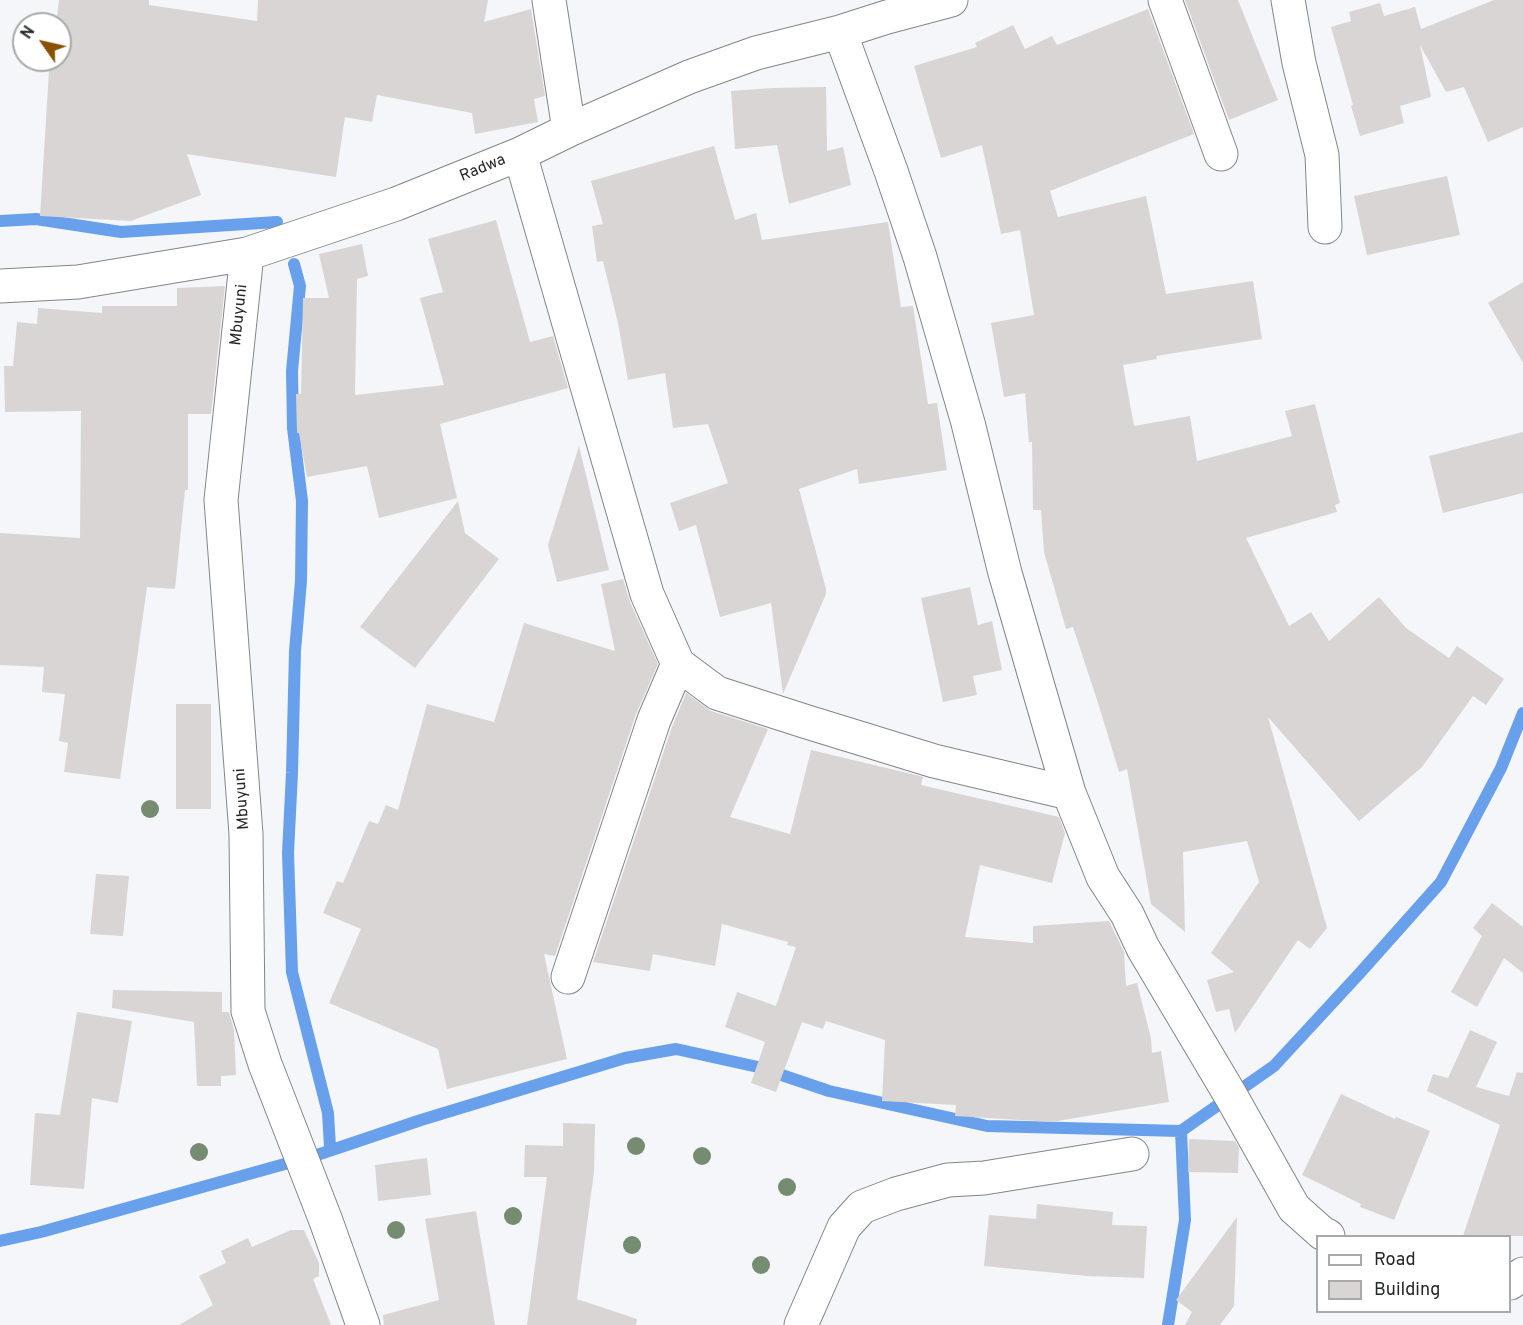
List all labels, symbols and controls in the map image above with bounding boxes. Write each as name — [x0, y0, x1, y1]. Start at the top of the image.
north arrow — [12, 12, 72, 72]
text: N — [17, 23, 40, 43]
street label: Radwa — [457, 151, 509, 187]
street label: Mbuyuni — [227, 283, 253, 347]
street label: Mbuyuni — [231, 768, 255, 830]
legend — [1316, 1235, 1511, 1313]
text: Road — [1374, 1249, 1416, 1272]
text: Building — [1374, 1279, 1440, 1302]

